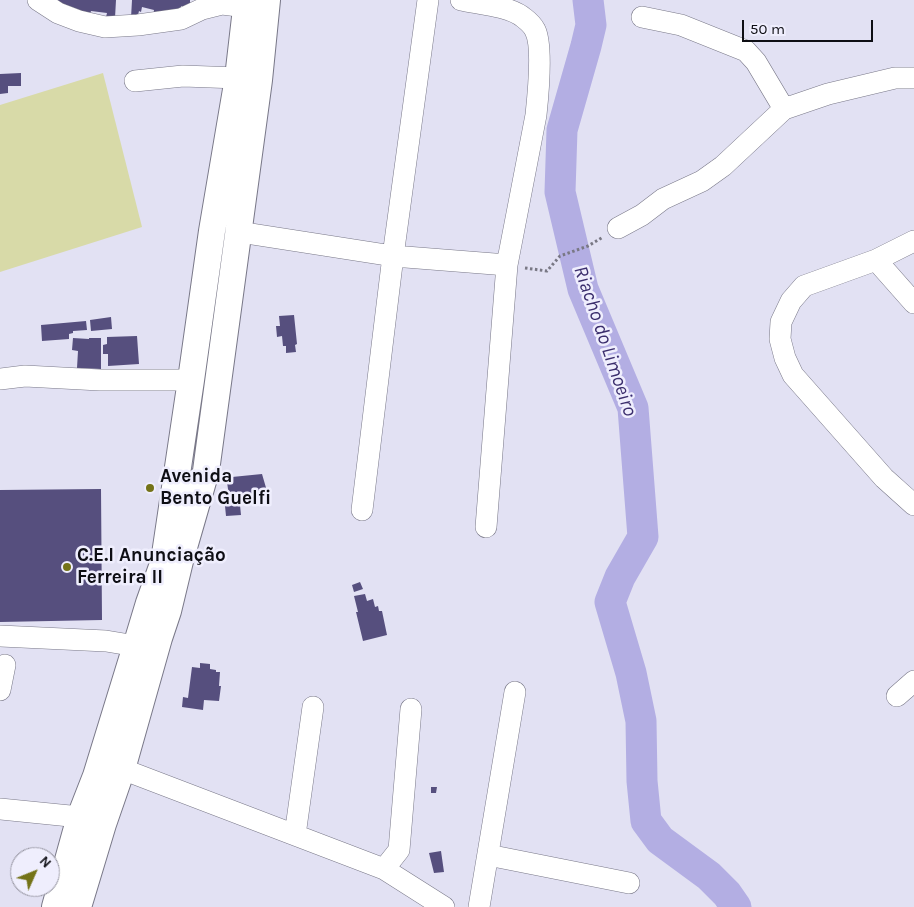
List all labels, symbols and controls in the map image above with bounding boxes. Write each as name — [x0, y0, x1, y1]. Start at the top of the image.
scale bar — [744, 10, 875, 42]
text: 50 m — [750, 20, 785, 38]
water label: Riacho do Limoeiro — [568, 263, 642, 419]
place label: Avenida Bento Guelfi — [160, 466, 271, 510]
marker: Avenida Bento Guelfi — [144, 482, 156, 494]
place label: C.E.I Anunciação Ferreira II — [77, 545, 226, 589]
marker: C.E.I Anunciação Ferreira II — [61, 561, 73, 573]
north arrow — [10, 847, 60, 897]
text: N — [36, 852, 55, 871]

